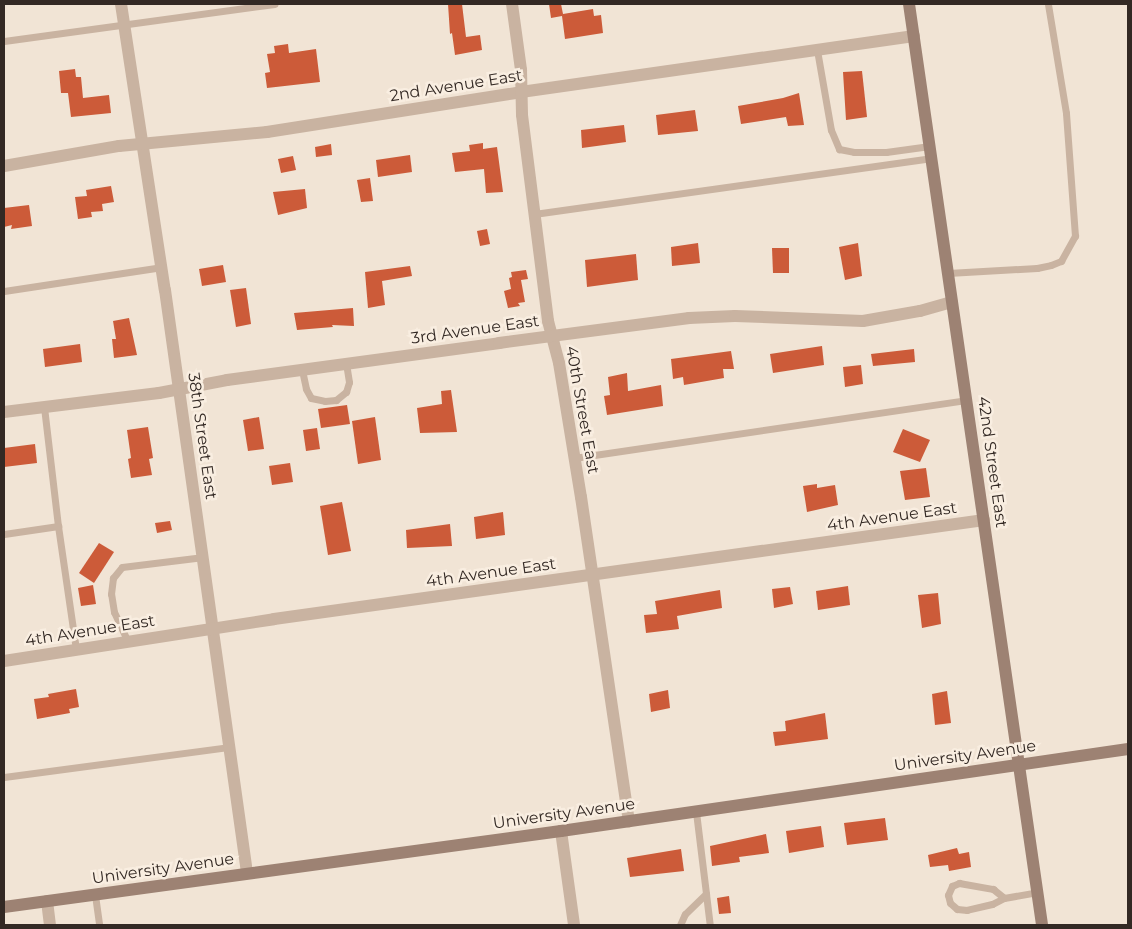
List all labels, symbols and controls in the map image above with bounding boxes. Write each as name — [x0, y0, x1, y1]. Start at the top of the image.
street label: 2nd Avenue East — [388, 66, 524, 106]
street label: 3rd Avenue East — [410, 312, 540, 348]
street label: 40th Street East — [561, 344, 603, 476]
street label: 38th Street East — [184, 371, 220, 501]
street label: 42nd Street East — [973, 395, 1011, 529]
street label: 4th Avenue East — [826, 498, 958, 536]
street label: 4th Avenue East — [425, 554, 557, 592]
street label: 4th Avenue East — [24, 611, 156, 651]
street label: University Avenue — [893, 737, 1037, 775]
street label: University Avenue — [492, 795, 636, 833]
street label: University Avenue — [91, 850, 235, 888]

